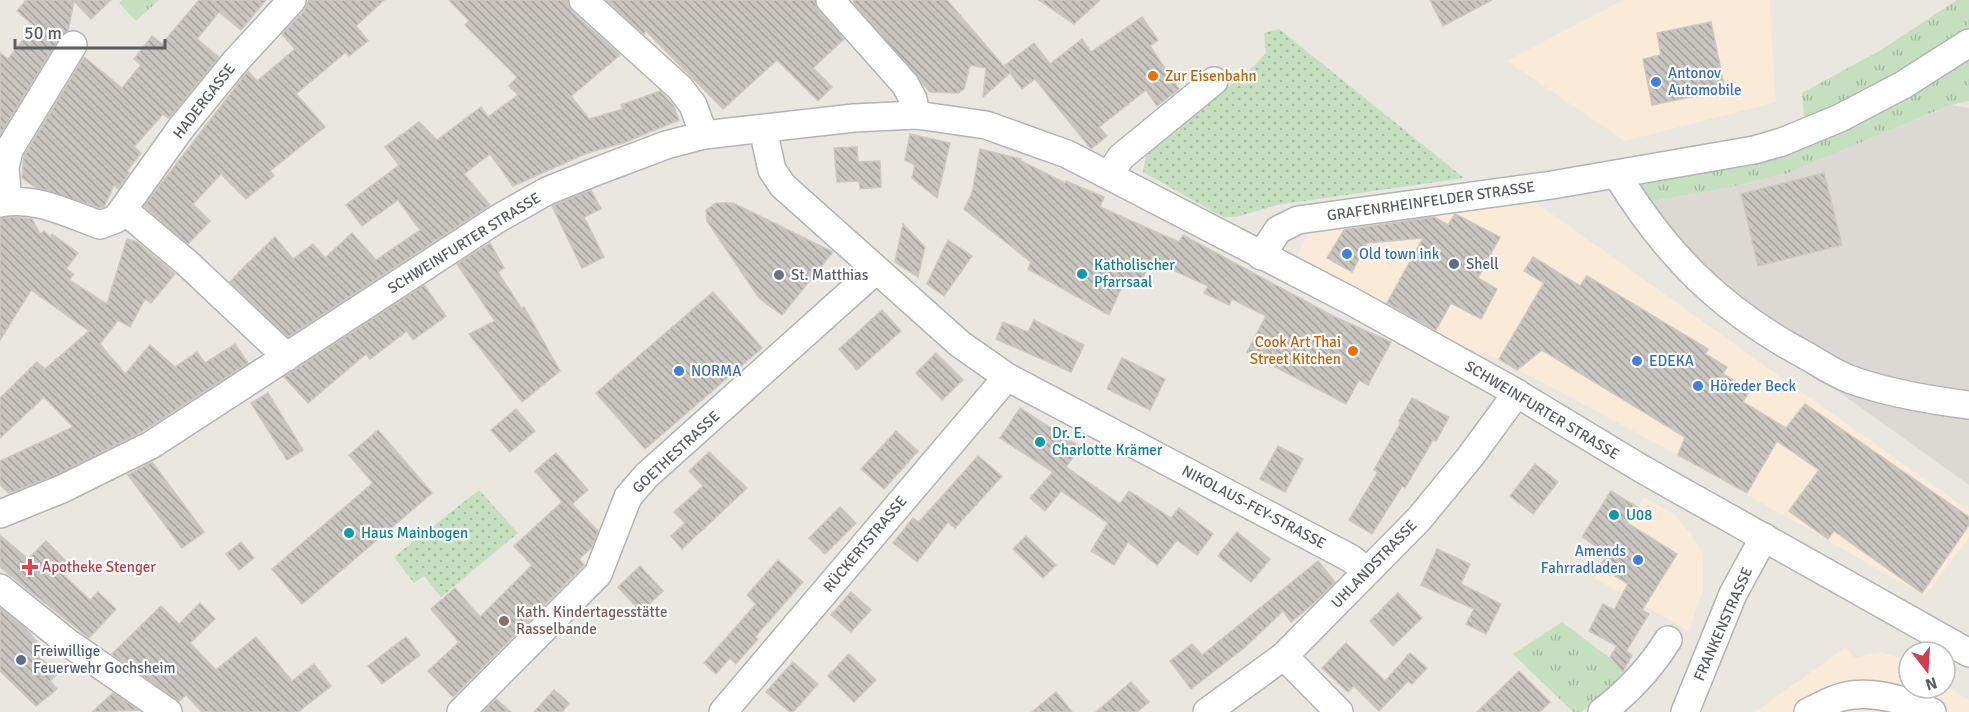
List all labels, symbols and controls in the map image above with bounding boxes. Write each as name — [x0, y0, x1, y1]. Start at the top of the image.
scale bar — [15, 12, 165, 50]
text: 50 m — [24, 22, 62, 44]
street label: HADERGASSE — [169, 60, 239, 142]
place label: Antonov Automobile — [1668, 64, 1742, 99]
place label: Zur Eisenbahn — [1165, 67, 1257, 85]
marker: Zur Eisenbahn — [1146, 69, 1160, 83]
marker: Antonov Automobile — [1649, 75, 1663, 89]
street label: GRAFENRHEINFELDER STRASSE — [1326, 177, 1536, 225]
street label: SCHWEINFURTER STRASSE — [384, 189, 544, 297]
place label: Old town ink — [1359, 245, 1440, 263]
marker: Old town ink — [1340, 247, 1354, 261]
place label: Shell — [1466, 255, 1499, 273]
place label: Katholischer Pfarrsaal — [1094, 256, 1175, 291]
marker: Shell — [1447, 257, 1461, 271]
place label: St. Matthias — [791, 266, 869, 284]
marker: Katholischer Pfarrsaal — [1075, 267, 1089, 281]
marker: St. Matthias — [772, 268, 786, 282]
place label: Cook Art Thai Street Kitchen — [1250, 333, 1341, 368]
marker: Cook Art Thai Street Kitchen — [1346, 344, 1360, 358]
place label: EDEKA — [1649, 352, 1694, 370]
marker: EDEKA — [1630, 354, 1644, 368]
street label: SCHWEINFURTER STRASSE — [1462, 357, 1622, 463]
place label: NORMA — [691, 362, 741, 380]
marker: NORMA — [672, 364, 686, 378]
place label: Höreder Beck — [1710, 377, 1797, 395]
marker: Höreder Beck — [1691, 379, 1705, 393]
street label: GOETHESTRASSE — [629, 407, 723, 497]
place label: Dr. E. Charlotte Krämer — [1052, 424, 1163, 459]
marker: Dr. E. Charlotte Krämer — [1033, 435, 1047, 449]
street label: NIKOLAUS-FEY-STRASSE — [1179, 461, 1329, 553]
street label: RÜCKERTSTRASSE — [820, 492, 910, 596]
place label: U08 — [1626, 506, 1652, 524]
marker: U08 — [1607, 508, 1621, 522]
street label: UHLANDSTRASSE — [1327, 516, 1421, 612]
place label: Haus Mainbogen — [361, 524, 468, 542]
marker: Haus Mainbogen — [342, 526, 356, 540]
place label: Amends Fahrradladen — [1541, 542, 1626, 577]
marker: Amends Fahrradladen — [1631, 553, 1645, 567]
place label: Apotheke Stenger — [42, 558, 156, 576]
marker: Apotheke Stenger — [23, 560, 37, 574]
street label: FRANKENSTRASSE — [1690, 564, 1756, 684]
place label: Kath. Kindertagesstätte Rasselbande — [516, 603, 667, 638]
marker: Kath. Kindertagesstätte Rasselbande — [497, 614, 511, 628]
north arrow — [1897, 640, 1957, 700]
place label: Freiwillige Feuerwehr Gochsheim — [33, 642, 176, 677]
marker: Freiwillige Feuerwehr Gochsheim — [14, 653, 28, 667]
text: N — [1923, 672, 1939, 695]

